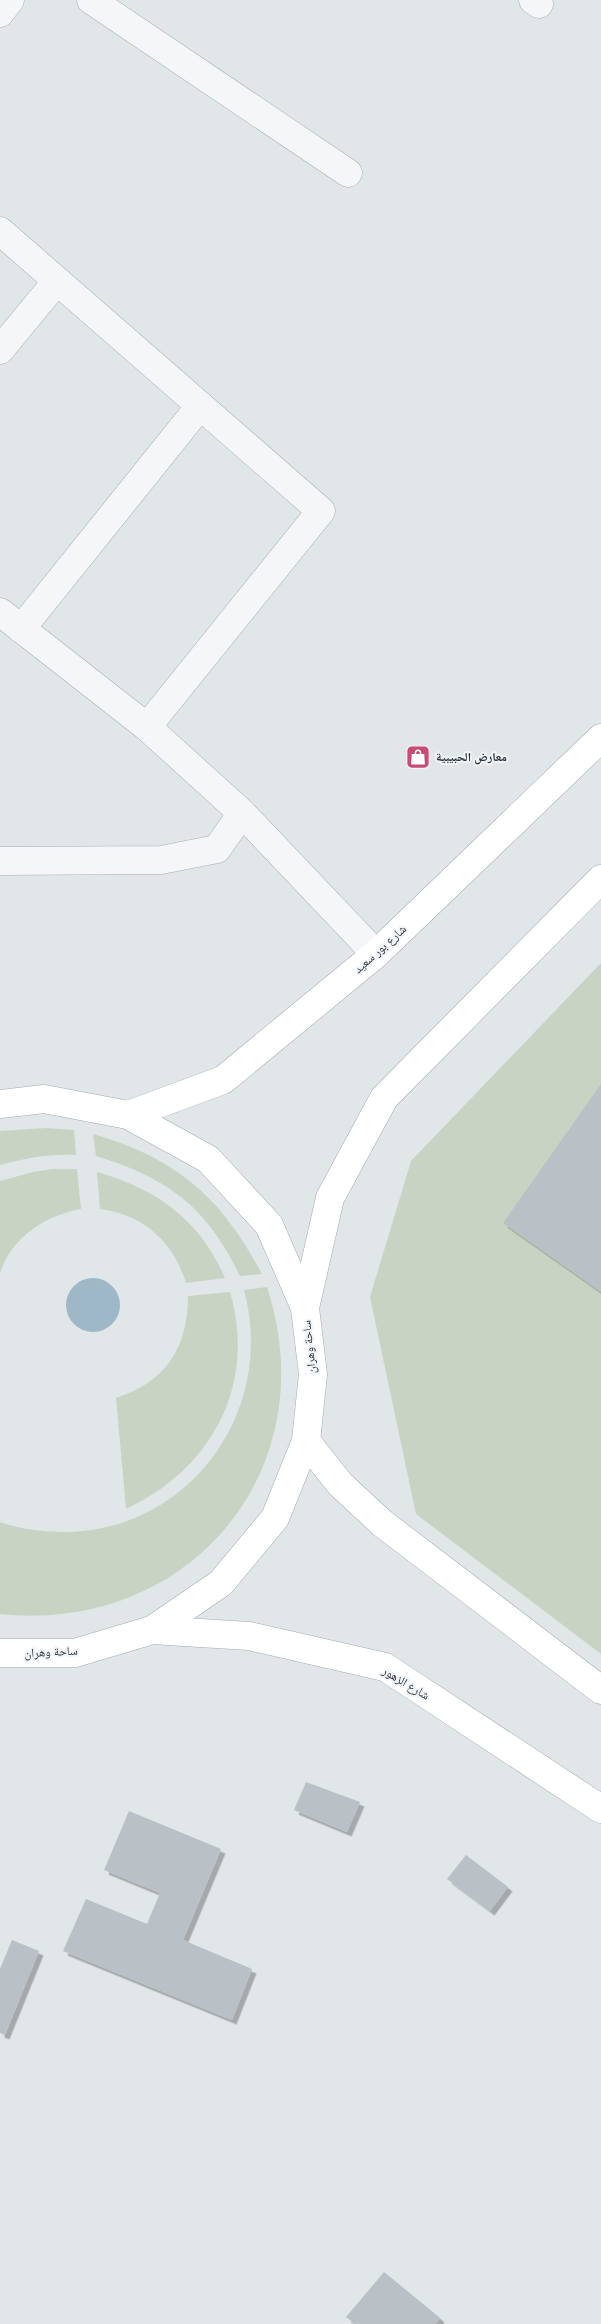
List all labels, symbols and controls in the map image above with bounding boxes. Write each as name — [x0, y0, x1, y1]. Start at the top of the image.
shop icon: معارض الحبيبية — [405, 744, 431, 770]
place label: معارض الحبيبية — [436, 748, 507, 765]
street label: شارع بور سعيد — [350, 920, 410, 977]
street label: ساحة وهران — [297, 1319, 320, 1375]
street label: ساحة وهران — [24, 1642, 78, 1661]
street label: شارع الزهور — [379, 1661, 433, 1703]

